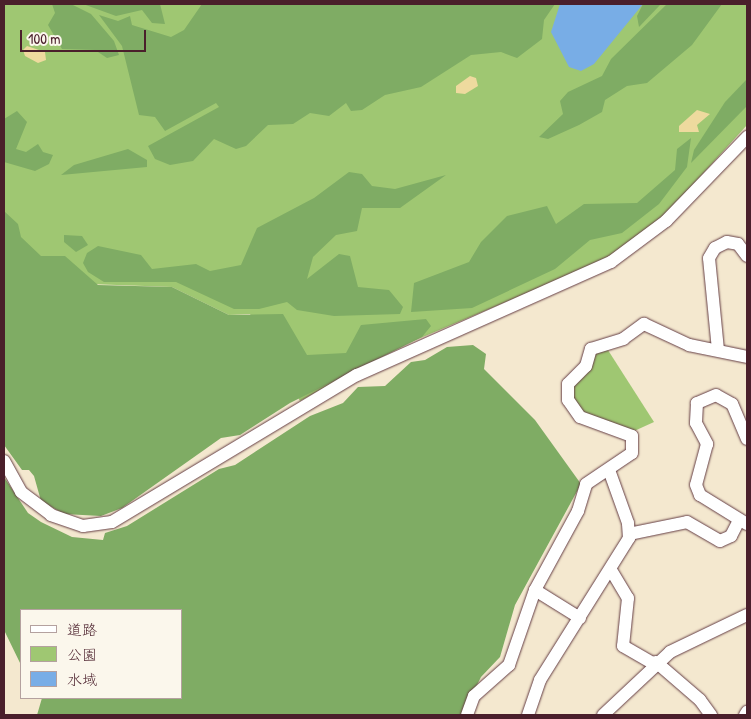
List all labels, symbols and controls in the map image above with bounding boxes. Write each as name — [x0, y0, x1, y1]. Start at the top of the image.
scale bar — [22, 20, 149, 52]
text: 100 m — [28, 28, 61, 49]
legend — [20, 609, 182, 699]
text: 道路 — [67, 619, 97, 640]
text: 公園 — [67, 644, 97, 665]
text: 水域 — [67, 669, 97, 690]

